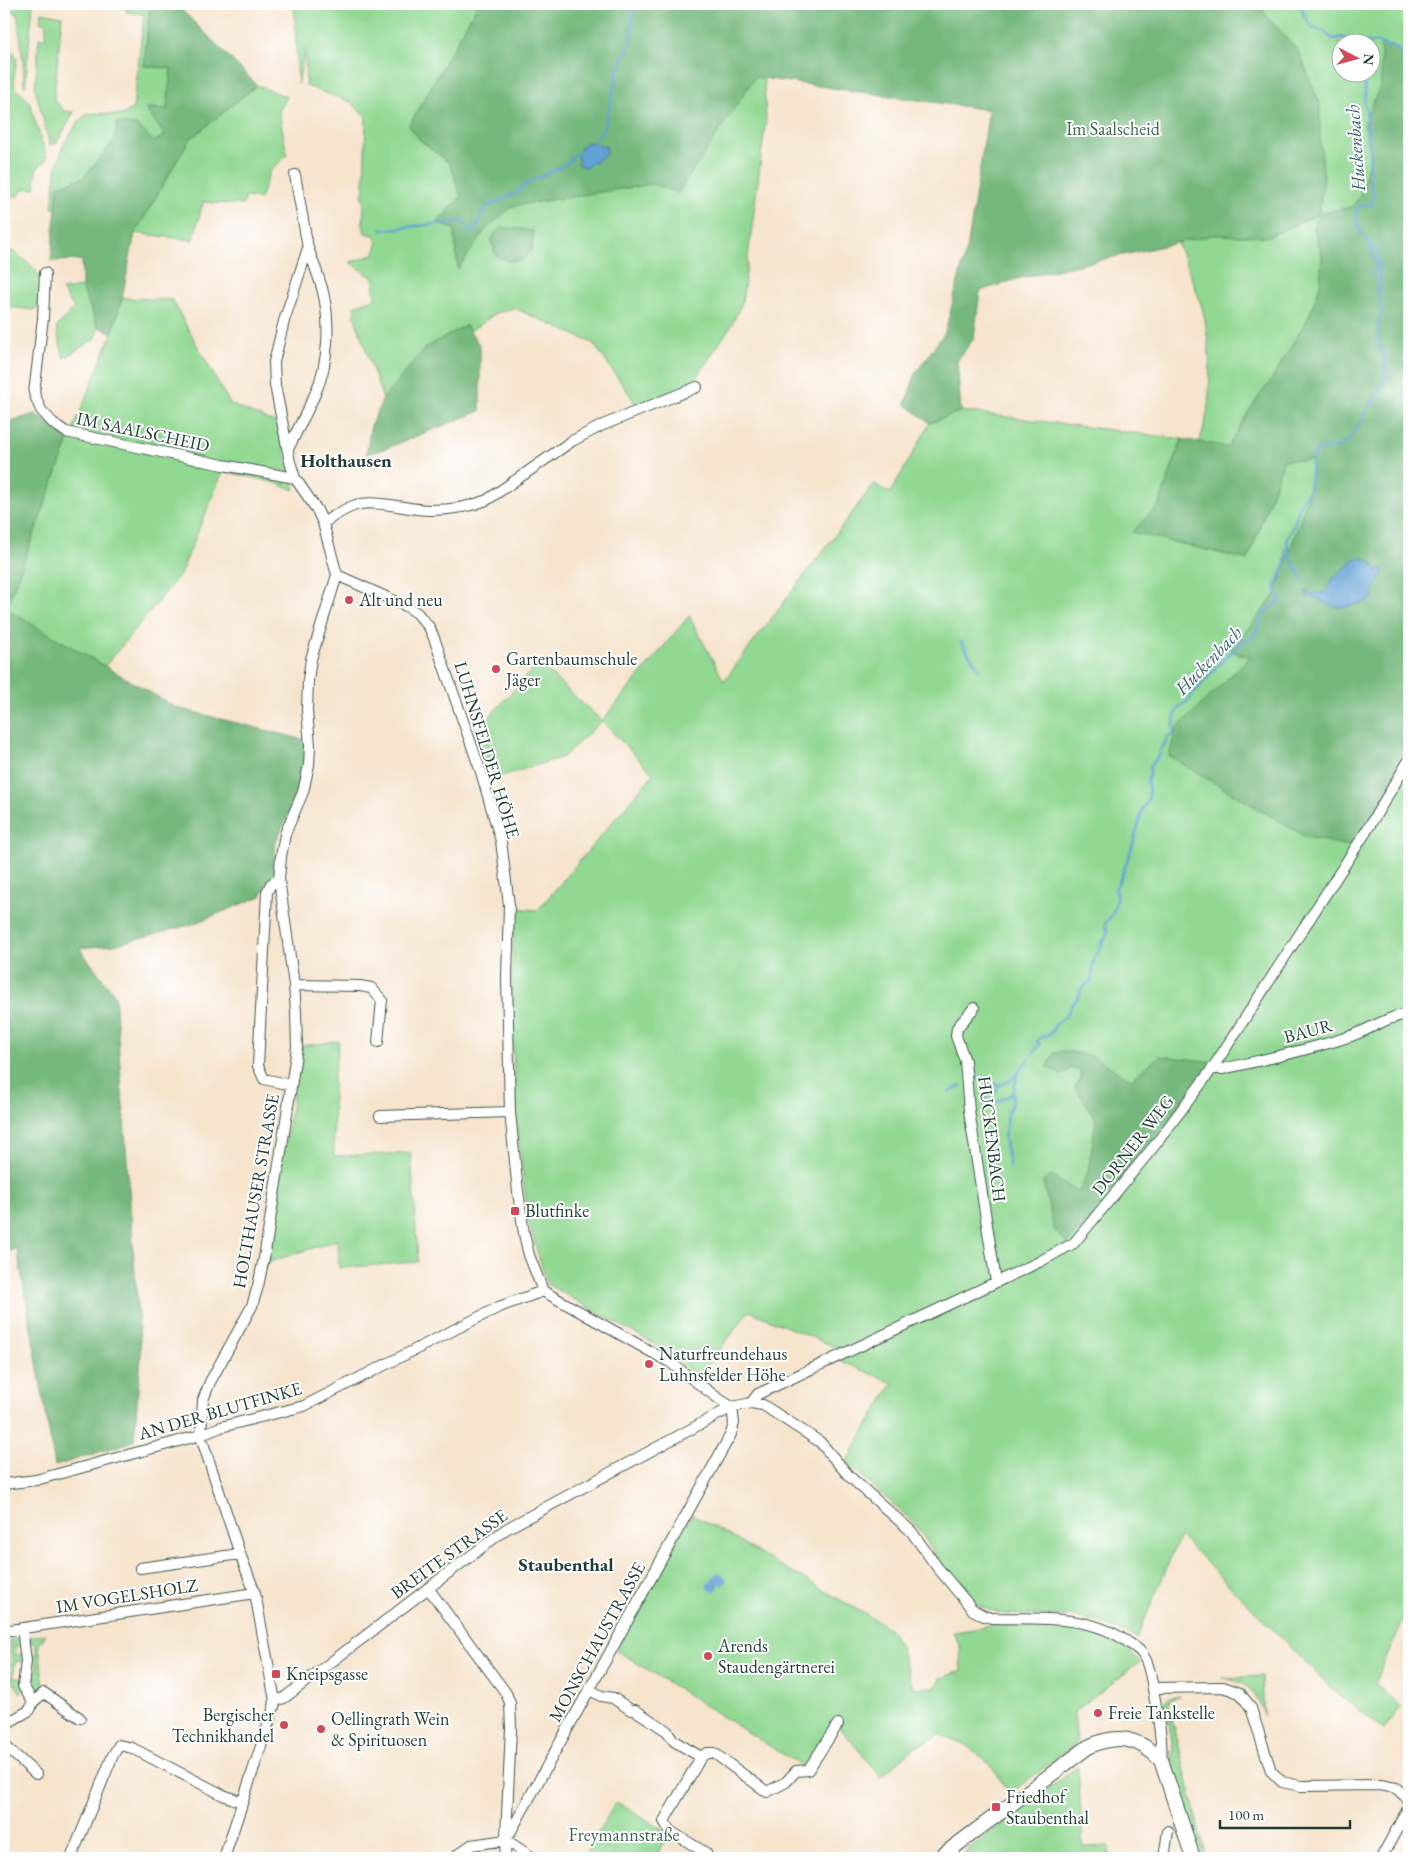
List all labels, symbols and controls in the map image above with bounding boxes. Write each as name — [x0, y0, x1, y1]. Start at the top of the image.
north arrow — [1330, 32, 1380, 82]
text: N — [1359, 53, 1378, 67]
water label: Huckenbach — [1340, 104, 1371, 193]
park label: Im Saalscheid — [1066, 117, 1161, 140]
street label: IM SAALSCHEID — [75, 406, 212, 457]
district label: Holthausen — [300, 448, 392, 473]
place label: Alt und neu — [358, 588, 443, 611]
marker: Alt und neu — [343, 594, 355, 606]
water label: Huckenbach — [1169, 621, 1247, 701]
place label: Gartenbaumschule Jäger — [504, 647, 637, 691]
street label: LUHNSFELDER HÖHE — [450, 658, 525, 841]
marker: Gartenbaumschule Jäger — [490, 663, 502, 675]
street label: BAUR — [1281, 1013, 1335, 1048]
street label: HUCKENBACH — [973, 1074, 1012, 1203]
street label: DORNER WEG — [1086, 1090, 1179, 1199]
street label: HOLTHAUSER STRASSE — [227, 1092, 284, 1290]
place label: Blutfinke — [525, 1199, 589, 1222]
marker: Blutfinke — [509, 1205, 521, 1217]
place label: Naturfreundehaus Luhnsfelder Höhe — [659, 1342, 787, 1386]
marker: Naturfreundehaus Luhnsfelder Höhe — [643, 1358, 655, 1370]
street label: AN DER BLUTFINKE — [135, 1376, 304, 1445]
street label: BREITE STRASSE — [386, 1503, 512, 1604]
district label: Staubenthal — [518, 1552, 614, 1577]
street label: MONSCHAUSTRASSE — [543, 1558, 650, 1726]
street label: IM VOGELSHOLZ — [55, 1573, 199, 1618]
place label: Arends Staudengärtnerei — [717, 1634, 836, 1678]
marker: Arends Staudengärtnerei — [702, 1650, 714, 1662]
place label: Kneipsgasse — [286, 1662, 368, 1685]
marker: Kneipsgasse — [270, 1668, 282, 1680]
place label: Freie Tankstelle — [1108, 1701, 1215, 1724]
place label: Bergischer Technikhandel — [172, 1703, 274, 1747]
place label: Oellingrath Wein & Spirituosen — [331, 1707, 450, 1751]
marker: Freie Tankstelle — [1092, 1707, 1104, 1719]
marker: Bergischer Technikhandel — [278, 1719, 290, 1731]
marker: Oellingrath Wein & Spirituosen — [315, 1723, 327, 1735]
place label: Friedhof Staubenthal — [1006, 1785, 1089, 1829]
scale bar — [1220, 1797, 1350, 1829]
marker: Friedhof Staubenthal — [990, 1801, 1002, 1813]
text: 100 m — [1228, 1805, 1265, 1824]
park label: Freymannstraße — [568, 1823, 680, 1846]

